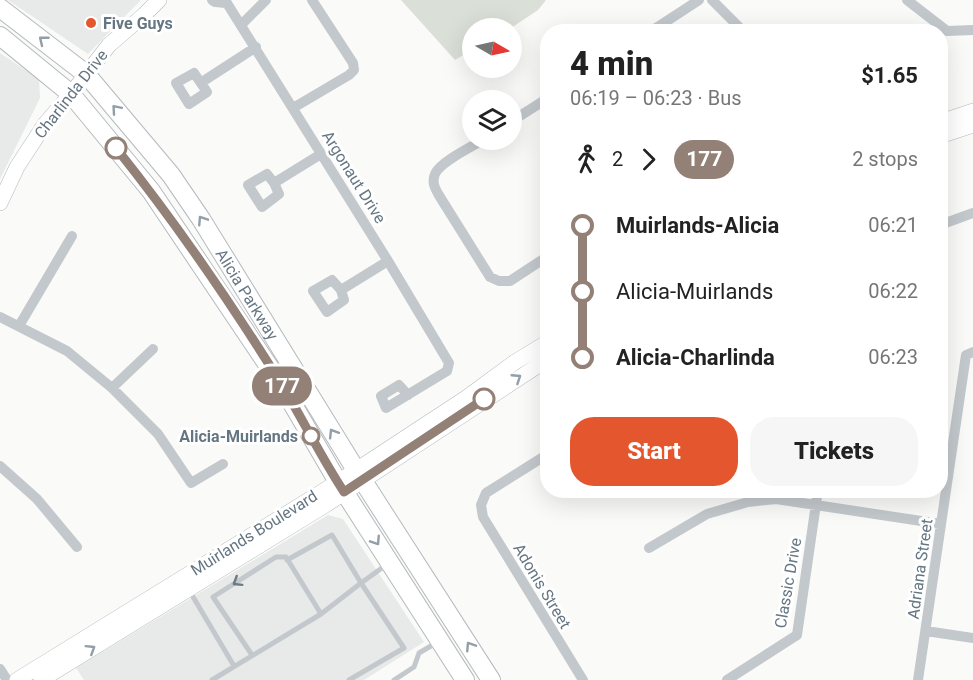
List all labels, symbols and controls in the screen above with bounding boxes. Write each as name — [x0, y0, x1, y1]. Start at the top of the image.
place label: Five Guys — [103, 14, 173, 33]
marker: Five Guys — [84, 16, 98, 30]
north arrow — [462, 18, 522, 78]
map controls — [462, 18, 522, 150]
one-way arrow — [39, 37, 50, 48]
text: 4 min — [570, 44, 653, 83]
street label: Charlinda Drive — [30, 46, 112, 142]
text: $1.65 — [861, 63, 918, 88]
text: 06:19 – 06:23 · Bus — [570, 86, 742, 110]
button: layers — [462, 90, 522, 150]
one-way arrow — [112, 105, 123, 116]
street label: Argonaut Drive — [318, 127, 390, 227]
unlabelled marker — [105, 137, 127, 159]
icon: walk — [570, 143, 603, 176]
icon: forward — [632, 143, 665, 176]
text: 2 — [612, 147, 623, 171]
text: 177 — [686, 147, 722, 171]
text: 2 stops — [852, 147, 918, 171]
text: Muirlands-Alicia — [616, 213, 779, 238]
text: 06:21 — [868, 213, 918, 237]
one-way arrow — [198, 216, 209, 227]
street label: Alicia Parkway — [212, 245, 283, 344]
text: Alicia-Muirlands — [616, 279, 773, 304]
text: 06:22 — [868, 279, 918, 303]
text: Alicia-Charlinda — [616, 345, 775, 370]
text: 06:23 — [868, 345, 918, 369]
line badge: 177 — [248, 366, 316, 406]
text: 177 — [264, 374, 300, 398]
one-way arrow — [510, 374, 521, 385]
unlabelled marker — [473, 388, 495, 410]
button: Start — [570, 417, 738, 486]
button: Tickets — [750, 417, 918, 486]
place label: Alicia-Muirlands — [179, 427, 298, 446]
marker: Alicia-Muirlands — [302, 427, 320, 445]
one-way arrow — [328, 429, 340, 439]
street label: Muirlands Boulevard — [187, 486, 321, 580]
street label: Adriana Street — [904, 518, 936, 620]
one-way arrow — [369, 534, 380, 545]
street label: Classic Drive — [771, 536, 805, 630]
street label: Adonis Street — [509, 540, 575, 632]
one-way arrow — [233, 574, 243, 586]
one-way arrow — [465, 642, 477, 652]
one-way arrow — [85, 645, 95, 657]

